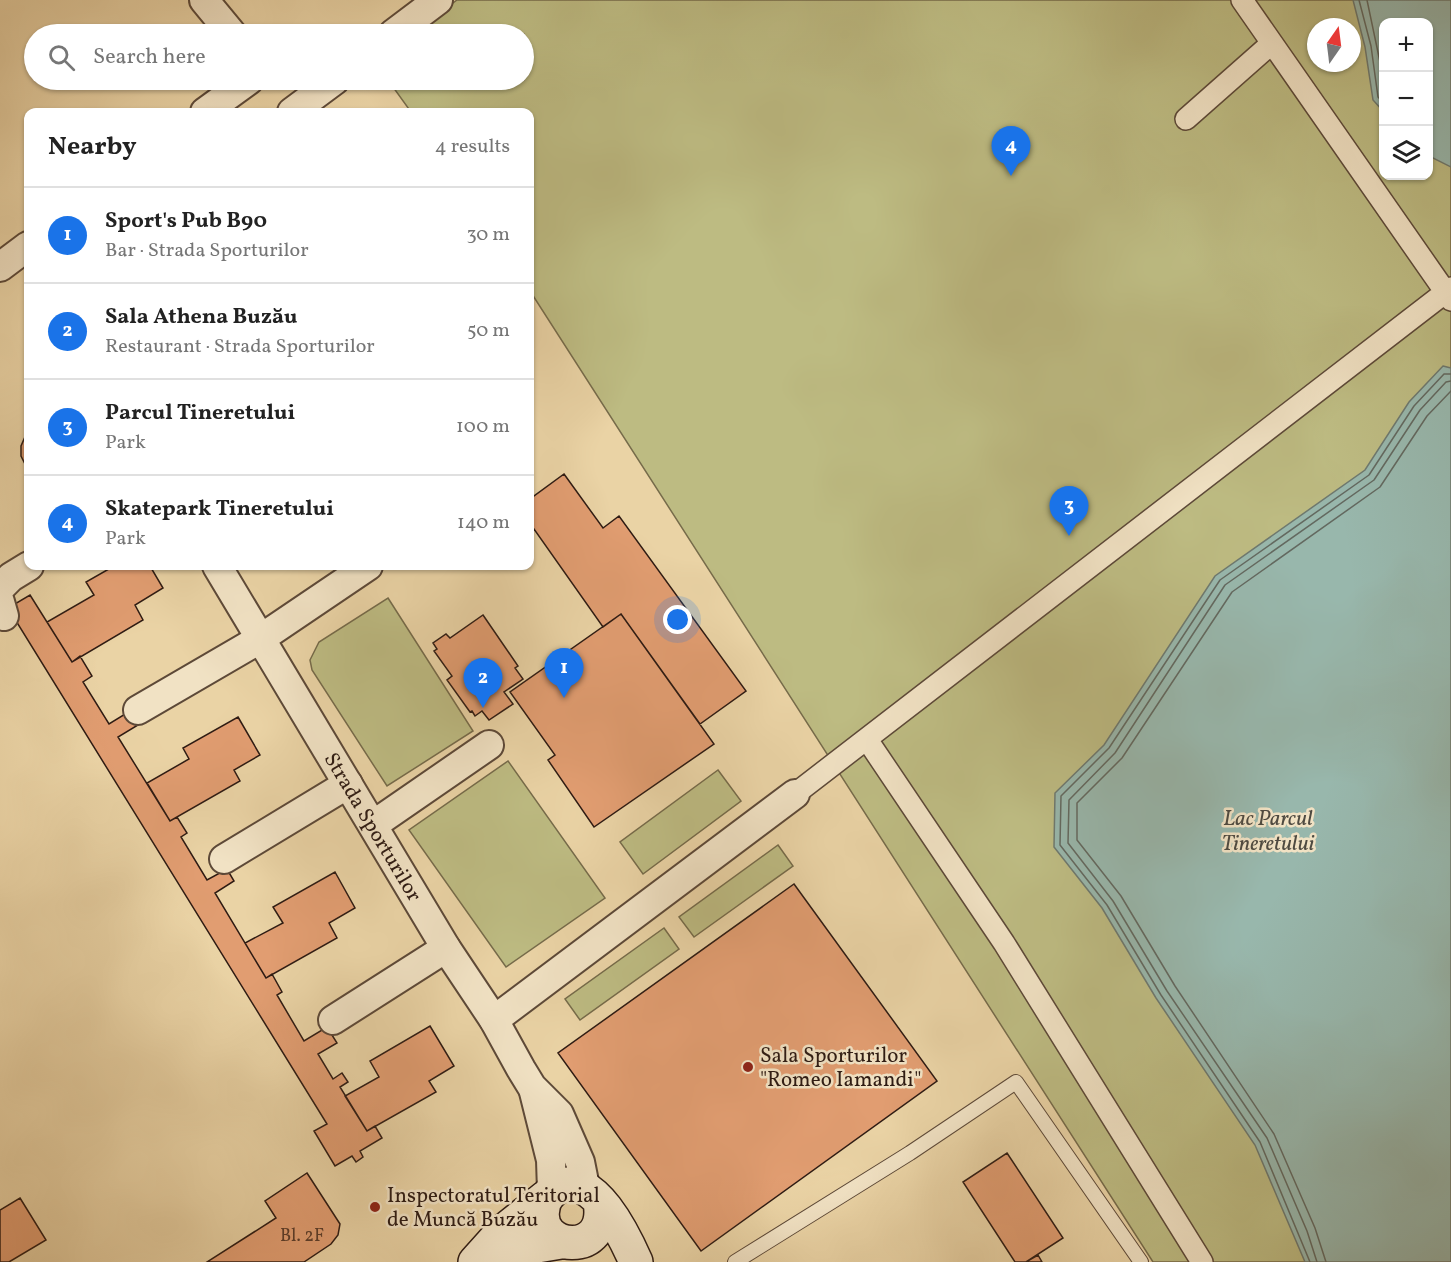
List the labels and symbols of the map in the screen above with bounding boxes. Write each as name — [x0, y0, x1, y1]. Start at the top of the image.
north arrow — [1307, 18, 1361, 72]
pin: 4 — [992, 126, 1030, 176]
pin: 3 — [1050, 486, 1088, 536]
your location — [663, 605, 692, 634]
pin: 1 — [544, 648, 584, 698]
pin: 2 — [464, 658, 502, 708]
street label: Strada Sporturilor — [316, 748, 428, 908]
water label: Lac Parcul Tineretului — [1222, 804, 1315, 860]
place label: Sala Sporturilor "Romeo Iamandi" — [760, 1042, 922, 1095]
marker: Sala Sporturilor "Romeo Iamandi" — [741, 1060, 755, 1074]
place label: Inspectoratul Teritorial de Muncă Buzău — [387, 1182, 600, 1235]
marker: Inspectoratul Teritorial de Muncă Buzău — [368, 1200, 382, 1214]
house number: Bl. 2F — [280, 1224, 324, 1249]

